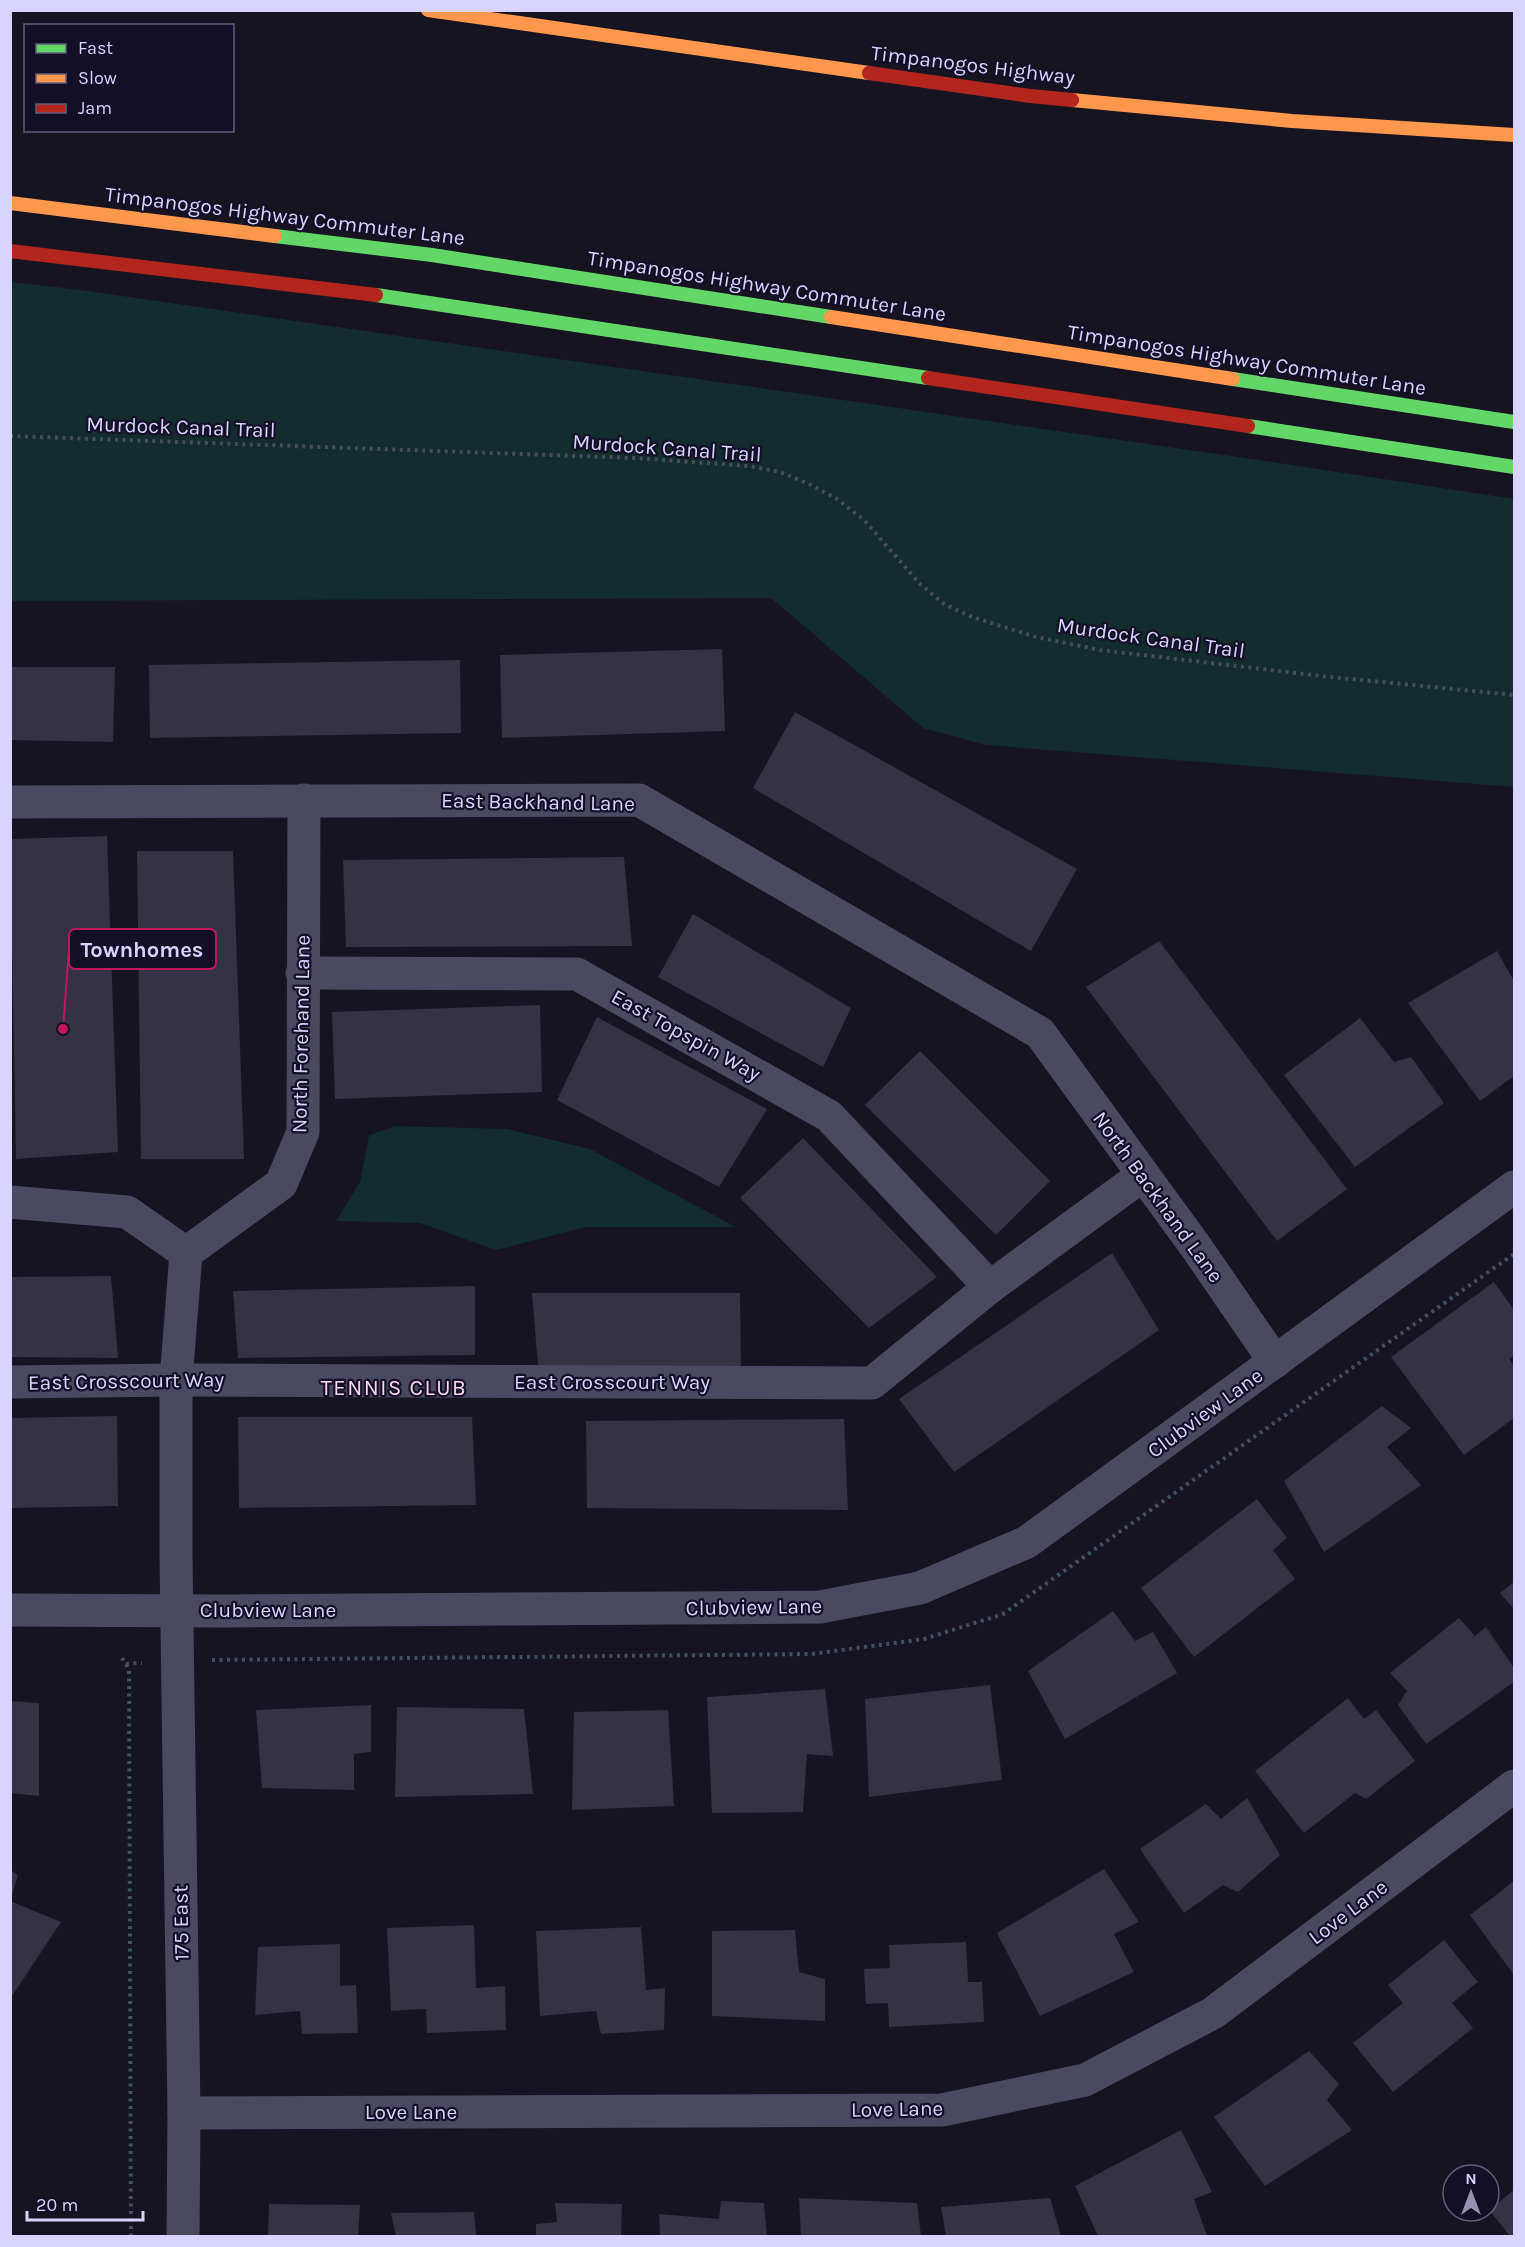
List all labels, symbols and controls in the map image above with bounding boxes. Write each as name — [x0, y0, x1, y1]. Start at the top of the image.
legend — [24, 24, 234, 132]
text: Fast — [78, 37, 113, 59]
street label: Timpanogos Highway — [870, 41, 1076, 89]
text: Slow — [78, 67, 117, 89]
text: Jam — [78, 97, 112, 119]
street label: Timpanogos Highway Commuter Lane — [104, 182, 466, 250]
street label: Timpanogos Highway Commuter Lane — [586, 246, 948, 326]
street label: Timpanogos Highway Commuter Lane — [1066, 320, 1428, 400]
street label: Murdock Canal Trail — [86, 412, 276, 442]
street label: Murdock Canal Trail — [572, 429, 762, 467]
street label: Murdock Canal Trail — [1056, 613, 1246, 663]
street label: East Backhand Lane — [441, 788, 635, 816]
callout: Townhomes — [69, 929, 216, 969]
street label: North Forehand Lane — [287, 935, 315, 1133]
text: Townhomes — [81, 937, 203, 963]
street label: East Topspin Way — [607, 984, 765, 1086]
street label: North Backhand Lane — [1088, 1107, 1228, 1287]
street label: Clubview Lane — [1143, 1363, 1267, 1463]
street label: East Crosscourt Way — [28, 1367, 225, 1395]
street label: East Crosscourt Way — [514, 1370, 710, 1394]
district label: TENNIS CLUB — [321, 1375, 467, 1401]
street label: Clubview Lane — [686, 1594, 822, 1620]
street label: Clubview Lane — [200, 1598, 336, 1622]
street label: Love Lane — [1304, 1875, 1392, 1949]
street label: 175 East — [168, 1885, 194, 1961]
street label: Love Lane — [851, 2096, 943, 2122]
street label: Love Lane — [365, 2100, 457, 2124]
north arrow — [1441, 2163, 1501, 2223]
text: N — [1465, 2169, 1477, 2188]
scale bar — [27, 2184, 142, 2222]
text: 20 m — [36, 2194, 78, 2216]

